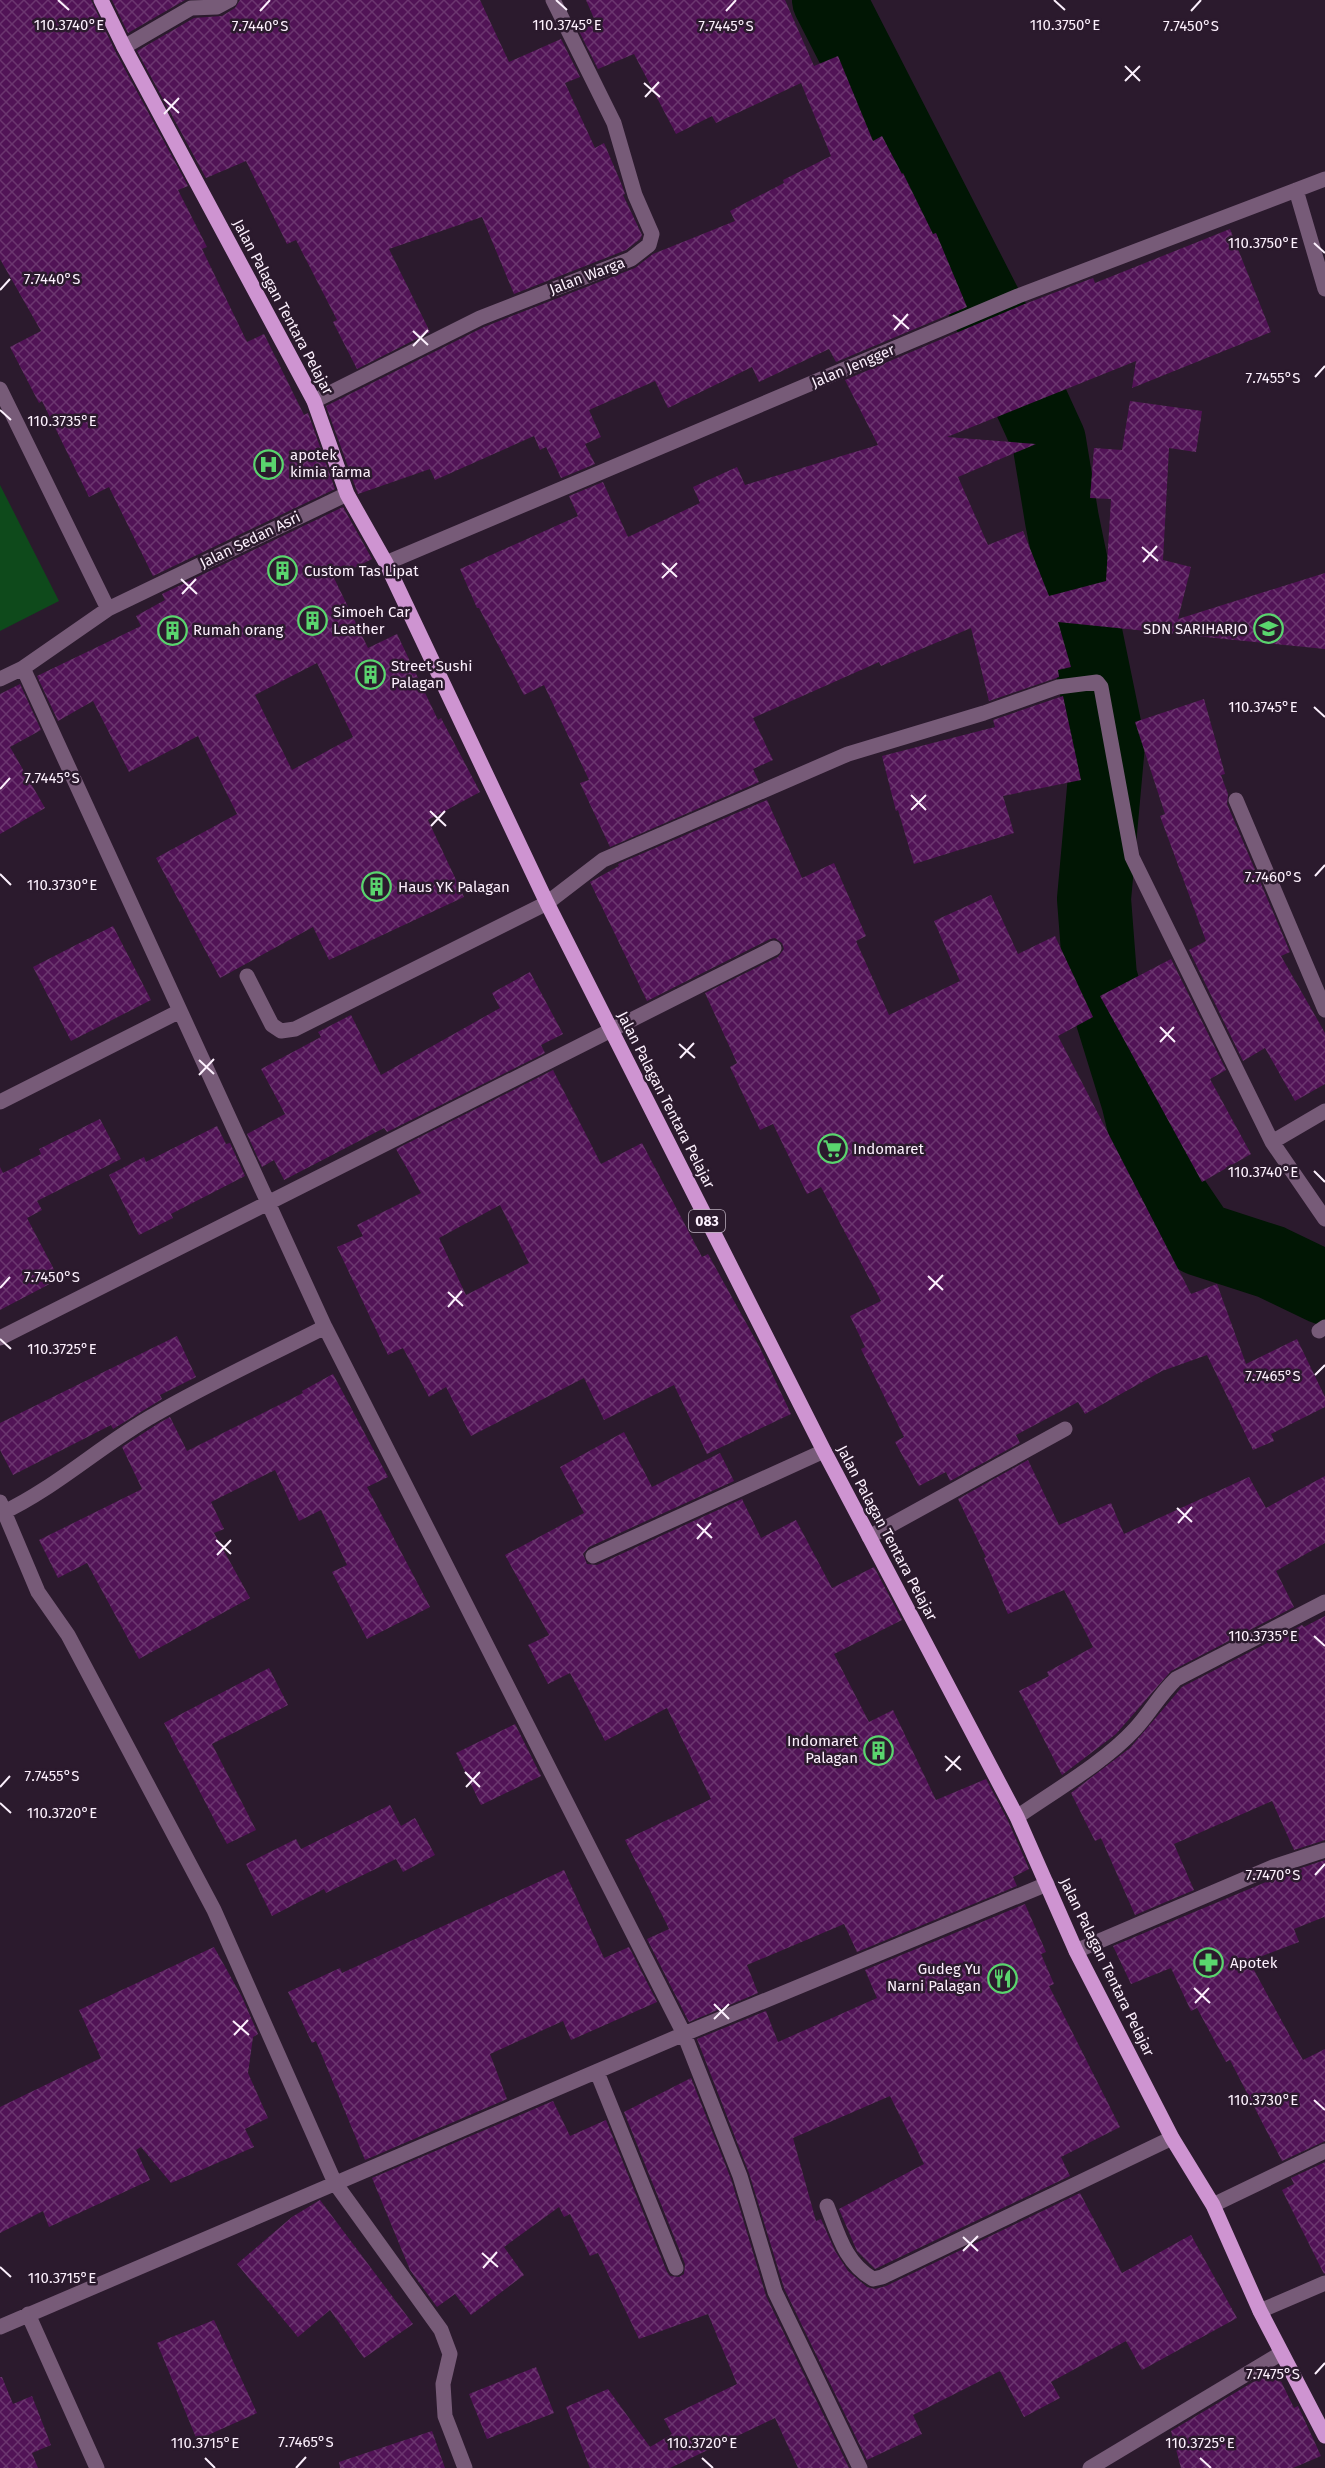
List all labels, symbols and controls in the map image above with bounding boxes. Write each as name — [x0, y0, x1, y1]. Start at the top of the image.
text: 110.3740°E — [34, 16, 104, 34]
text: 110.3745°E — [532, 16, 602, 34]
text: 110.3750°E — [1030, 16, 1100, 34]
text: 7.7440°S — [232, 17, 288, 35]
text: 7.7445°S — [698, 17, 754, 35]
text: 7.7450°S — [1163, 17, 1219, 35]
street label: Jalan Palagan Tentara Pelajar — [229, 216, 337, 398]
text: 110.3750°E — [1228, 234, 1298, 252]
street label: Jalan Warga — [547, 253, 627, 299]
text: 7.7440°S — [24, 270, 80, 288]
street label: Jalan Jengger — [809, 340, 898, 392]
text: 7.7455°S — [1246, 369, 1300, 387]
text: 110.3735°E — [27, 412, 97, 430]
place label: apotek kimia farma — [290, 446, 371, 481]
hospital icon: apotek kimia farma — [253, 448, 285, 480]
street label: Jalan Sedan Asri — [197, 508, 303, 572]
building icon: Custom Tas Lipat — [267, 555, 299, 587]
place label: Custom Tas Lipat — [304, 562, 419, 580]
place label: Simoeh Car Leather — [333, 603, 410, 638]
building icon: Simoeh Car Leather — [296, 605, 328, 637]
school or university icon: SDN SARIHARJO — [1253, 613, 1285, 645]
building icon: Rumah orang — [156, 614, 188, 646]
place label: SDN SARIHARJO — [1143, 620, 1248, 638]
place label: Rumah orang — [193, 621, 284, 639]
place label: Street Sushi Palagan — [391, 657, 473, 692]
building icon: Street Sushi Palagan — [354, 659, 386, 691]
text: 110.3745°E — [1228, 698, 1298, 716]
text: 7.7445°S — [24, 769, 80, 787]
text: 7.7460°S — [1245, 868, 1301, 886]
building icon: Haus YK Palagan — [361, 871, 393, 903]
text: 110.3730°E — [27, 876, 97, 894]
place label: Haus YK Palagan — [398, 878, 510, 896]
street label: Jalan Palagan Tentara Pelajar — [613, 1009, 719, 1192]
supermarket icon: Indomaret — [816, 1133, 848, 1165]
place label: Indomaret — [853, 1140, 924, 1158]
text: 110.3740°E — [1228, 1163, 1298, 1181]
road number: 083 — [689, 1210, 725, 1232]
text: 7.7450°S — [24, 1268, 80, 1286]
text: 110.3725°E — [27, 1340, 97, 1358]
text: 7.7465°S — [1245, 1367, 1301, 1385]
street label: Jalan Palagan Tentara Pelajar — [833, 1442, 941, 1624]
text: 110.3735°E — [1228, 1627, 1298, 1645]
place label: Indomaret Palagan — [787, 1732, 859, 1767]
building icon: Indomaret Palagan — [863, 1734, 895, 1766]
text: 7.7455°S — [25, 1767, 79, 1785]
text: 110.3720°E — [27, 1804, 97, 1822]
text: 7.7470°S — [1246, 1866, 1300, 1884]
street label: Jalan Palagan Tentara Pelajar — [1056, 1875, 1158, 2059]
pharmacy icon: Apotek — [1193, 1947, 1225, 1979]
place label: Apotek — [1230, 1954, 1278, 1972]
place label: Gudeg Yu Narni Palagan — [887, 1960, 981, 1995]
restaurant icon: Gudeg Yu Narni Palagan — [986, 1962, 1018, 1994]
text: 110.3730°E — [1228, 2091, 1298, 2109]
text: 110.3715°E — [28, 2269, 96, 2287]
text: 7.7475°S — [1246, 2365, 1300, 2383]
text: 7.7465°S — [278, 2433, 334, 2451]
text: 110.3715°E — [171, 2434, 239, 2452]
text: 110.3720°E — [667, 2434, 737, 2452]
text: 110.3725°E — [1165, 2434, 1235, 2452]

